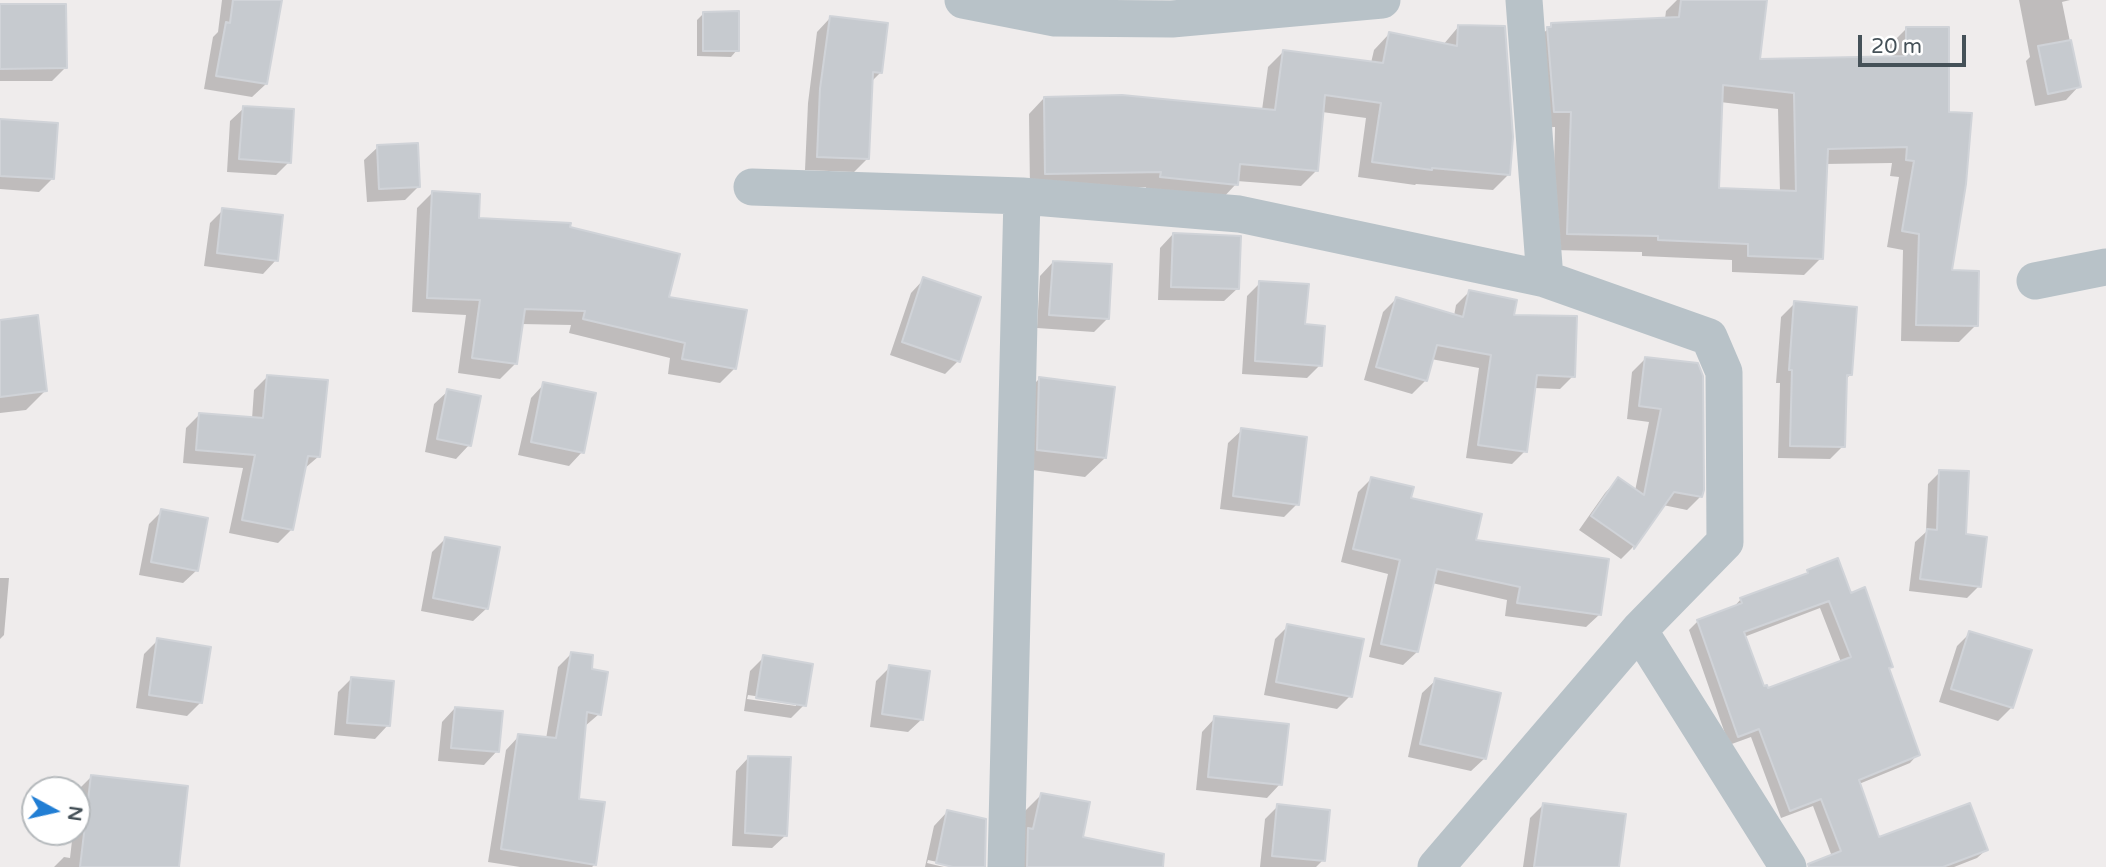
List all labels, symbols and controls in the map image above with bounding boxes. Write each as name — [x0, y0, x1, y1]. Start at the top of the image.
scale bar — [1861, 21, 1969, 65]
text: 20 m — [1871, 34, 1922, 59]
north arrow — [21, 776, 91, 846]
text: N — [63, 805, 87, 823]

